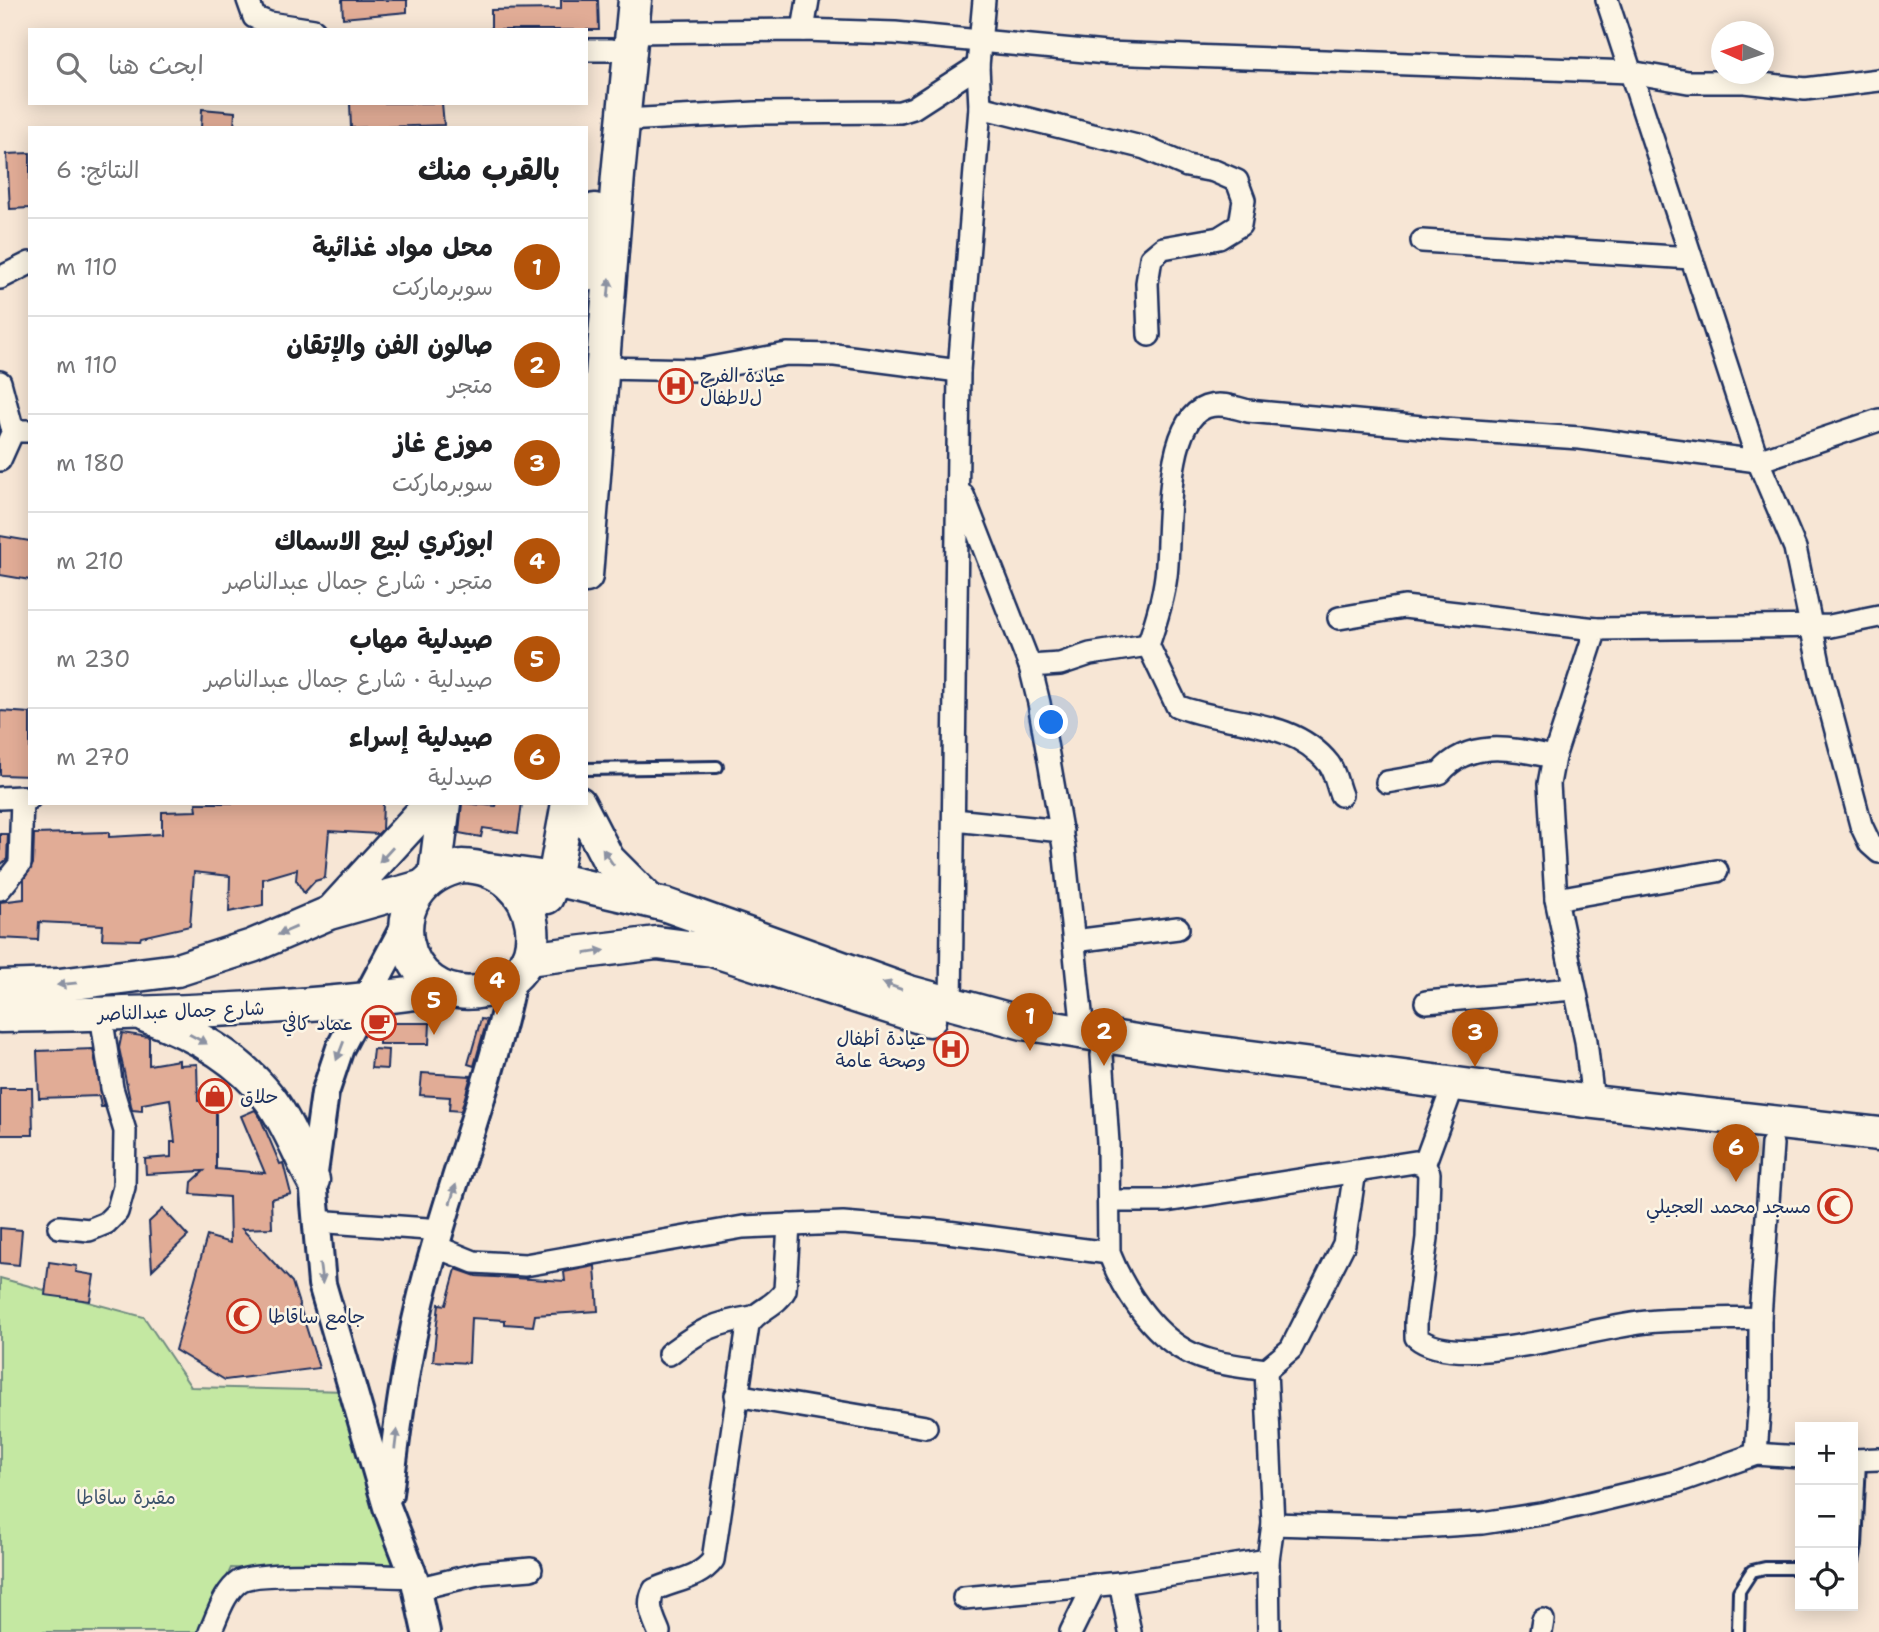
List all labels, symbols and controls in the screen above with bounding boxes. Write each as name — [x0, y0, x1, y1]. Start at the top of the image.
north arrow — [1711, 21, 1774, 84]
search box — [28, 28, 588, 105]
text: ابحث هنا — [108, 47, 204, 82]
icon: search — [52, 48, 90, 86]
text: بالقرب منك — [418, 149, 560, 190]
text: النتائج: 6 — [56, 155, 139, 185]
text: محل مواد غذائية — [312, 229, 493, 264]
text: 110 m — [56, 252, 118, 282]
text: 1 — [532, 252, 542, 282]
text: سوبرماركت — [392, 272, 493, 302]
one-way arrow — [604, 277, 615, 299]
text: صالون الفن والإتقان — [286, 327, 493, 362]
text: 110 m — [56, 350, 118, 380]
text: 2 — [529, 350, 545, 380]
place label: عيادة الفرح لﻻطفال — [700, 363, 785, 410]
hospital icon: عيادة الفرح لﻻطفال — [657, 367, 695, 405]
text: متجر — [448, 370, 493, 400]
text: موزع غاز — [394, 425, 493, 460]
text: 180 m — [56, 448, 125, 478]
text: 3 — [529, 448, 545, 478]
text: سوبرماركت — [392, 468, 493, 498]
text: ابوزكري لبيع اﻻسماك — [275, 523, 493, 558]
text: 210 m — [56, 546, 124, 576]
text: 4 — [529, 546, 545, 576]
text: متجر · شارع جمال عبدالناصر — [224, 566, 493, 596]
text: صيدلية مهاب — [350, 621, 493, 656]
text: 230 m — [56, 644, 130, 674]
text: 5 — [530, 644, 544, 674]
text: صيدلية · شارع جمال عبدالناصر — [204, 664, 493, 694]
your location — [1034, 705, 1068, 739]
text: صيدلية إسراء — [349, 719, 493, 754]
text: 270 m — [56, 742, 130, 772]
text: 6 — [529, 742, 545, 772]
text: صيدلية — [428, 762, 493, 792]
one-way arrow — [378, 846, 394, 864]
one-way arrow — [602, 847, 615, 867]
one-way arrow — [276, 926, 297, 937]
one-way arrow — [584, 946, 606, 957]
pin: 4 — [474, 957, 520, 1015]
pin: 5 — [411, 977, 457, 1035]
one-way arrow — [56, 978, 78, 989]
one-way arrow — [882, 981, 903, 992]
pin: 1 — [1007, 993, 1053, 1051]
street label: شارع جمال عبدالناصر — [95, 996, 265, 1027]
cafe icon: عماد كافي — [360, 1004, 398, 1042]
pin: 2 — [1081, 1008, 1127, 1066]
pin: 3 — [1452, 1009, 1498, 1067]
place label: عماد كافي — [282, 1011, 354, 1037]
place label: عيادة أطفال وصحة عامة — [835, 1026, 926, 1073]
hospital icon: عيادة أطفال وصحة عامة — [932, 1030, 970, 1068]
one-way arrow — [188, 1033, 208, 1045]
one-way arrow — [334, 1040, 345, 1061]
shop icon: حلاق — [196, 1077, 234, 1115]
place label: حلاق — [240, 1084, 279, 1109]
pin: 6 — [1713, 1124, 1759, 1182]
one-way arrow — [449, 1183, 459, 1204]
mosque icon: مسجد محمد العجيلي — [1816, 1187, 1854, 1225]
place label: مسجد محمد العجيلي — [1646, 1194, 1811, 1223]
one-way arrow — [316, 1264, 327, 1286]
mosque icon: جامع ساقاطا — [225, 1297, 263, 1335]
place label: جامع ساقاطا — [268, 1304, 365, 1330]
map controls — [1795, 1422, 1858, 1611]
button: + — [1795, 1422, 1858, 1485]
one-way arrow — [390, 1428, 401, 1450]
park label: مقبرة ساقاطا — [76, 1485, 176, 1510]
button: − — [1795, 1485, 1858, 1548]
button: locate — [1795, 1548, 1858, 1611]

